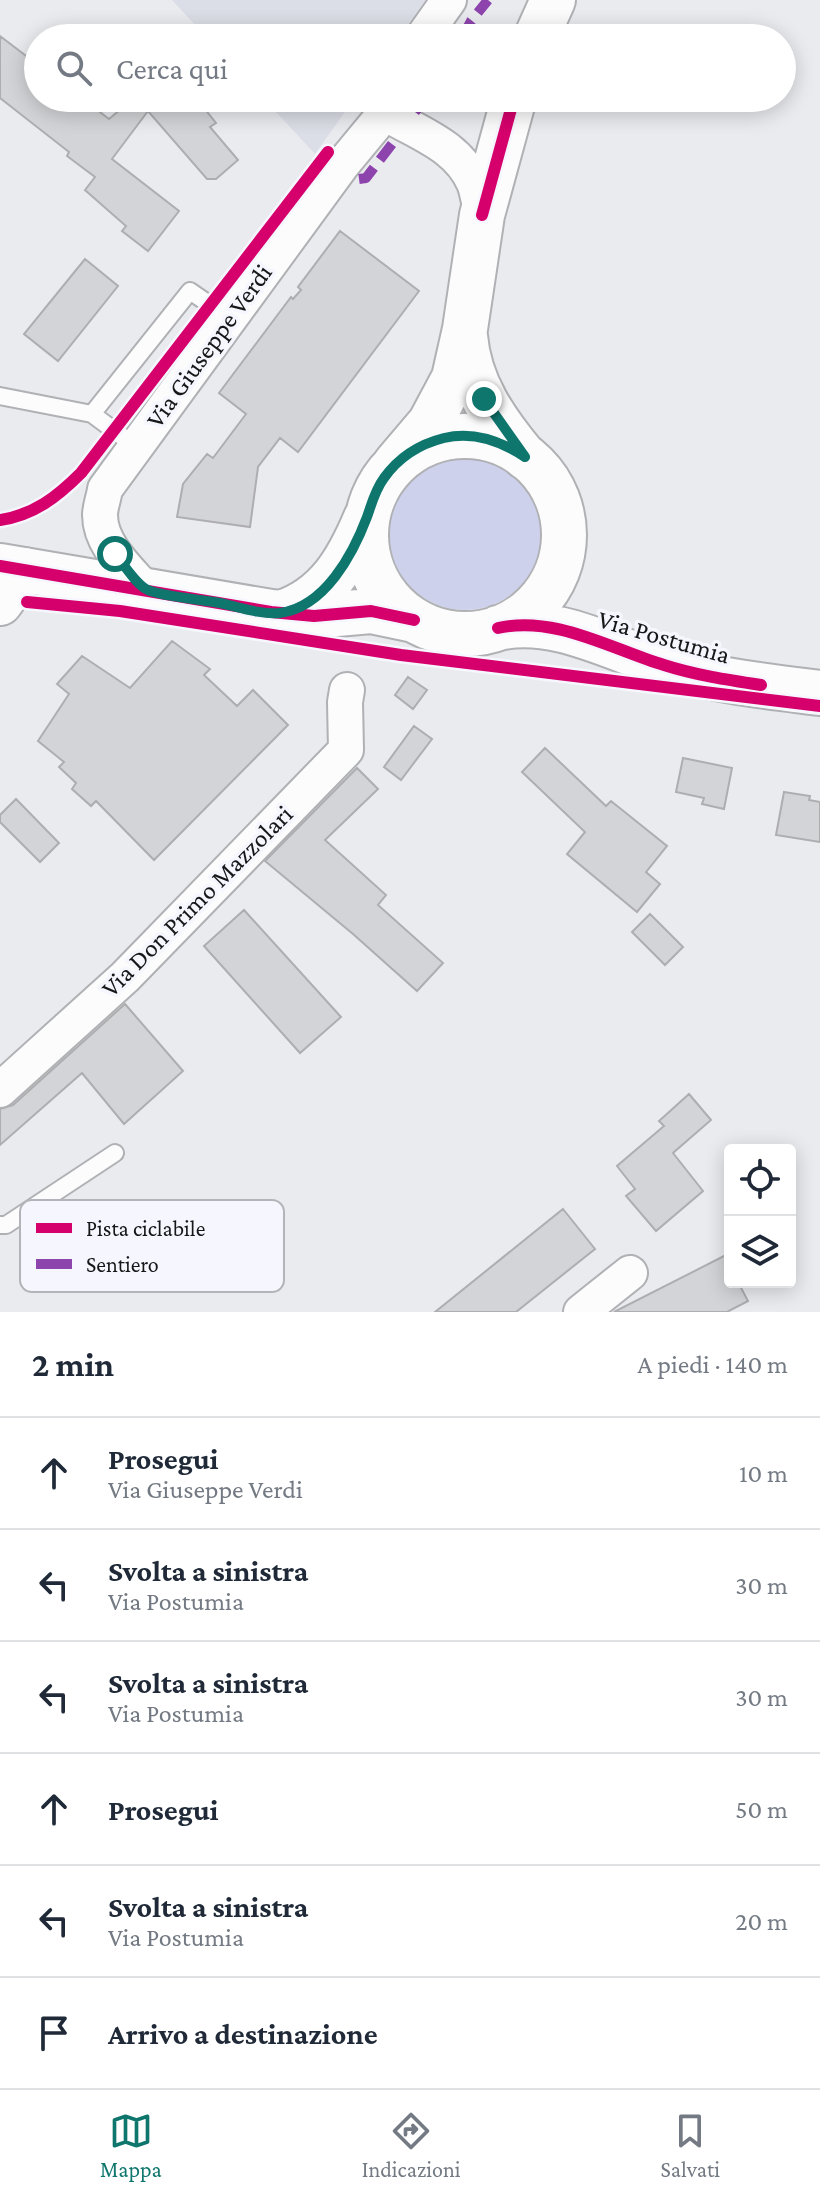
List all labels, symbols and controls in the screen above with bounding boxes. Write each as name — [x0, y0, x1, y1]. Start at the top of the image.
search box — [24, 24, 796, 112]
icon: search — [52, 46, 96, 90]
text: Cerca qui — [116, 52, 228, 85]
street label: Via Giuseppe Verdi — [140, 259, 278, 433]
route end — [466, 381, 502, 417]
route start — [97, 536, 133, 572]
street label: Via Postumia — [595, 604, 733, 670]
street label: Via Don Primo Mazzolari — [95, 799, 299, 1003]
map controls — [724, 1144, 796, 1288]
button: locate — [724, 1144, 796, 1216]
legend — [20, 1200, 284, 1292]
text: Pista ciclabile — [86, 1216, 205, 1241]
button: layers — [724, 1216, 796, 1288]
text: Sentiero — [86, 1252, 159, 1277]
text: 2 min — [32, 1346, 114, 1383]
text: A piedi · 140 m — [638, 1350, 788, 1379]
text: Prosegui — [108, 1442, 219, 1475]
icon: ahead — [32, 1451, 76, 1495]
text: 10 m — [739, 1459, 788, 1488]
text: Via Giuseppe Verdi — [108, 1475, 303, 1504]
text: Svolta a sinistra — [108, 1554, 308, 1587]
icon: left — [32, 1563, 76, 1607]
text: 30 m — [735, 1571, 788, 1600]
text: Via Postumia — [108, 1587, 244, 1616]
text: Svolta a sinistra — [108, 1666, 308, 1699]
icon: left — [32, 1675, 76, 1719]
text: 30 m — [735, 1683, 788, 1712]
text: Via Postumia — [108, 1699, 244, 1728]
icon: ahead — [32, 1787, 76, 1831]
text: Prosegui — [108, 1793, 219, 1826]
text: 50 m — [735, 1795, 788, 1824]
text: Svolta a sinistra — [108, 1890, 308, 1923]
icon: left — [32, 1899, 76, 1943]
text: 20 m — [735, 1907, 788, 1936]
text: Via Postumia — [108, 1923, 244, 1952]
icon: arrive — [32, 2011, 76, 2055]
text: Arrivo a destinazione — [108, 2017, 378, 2050]
tab: Mappa — [100, 2109, 162, 2182]
tab: Indicazioni — [362, 2109, 460, 2182]
tab: Salvati — [660, 2109, 720, 2182]

